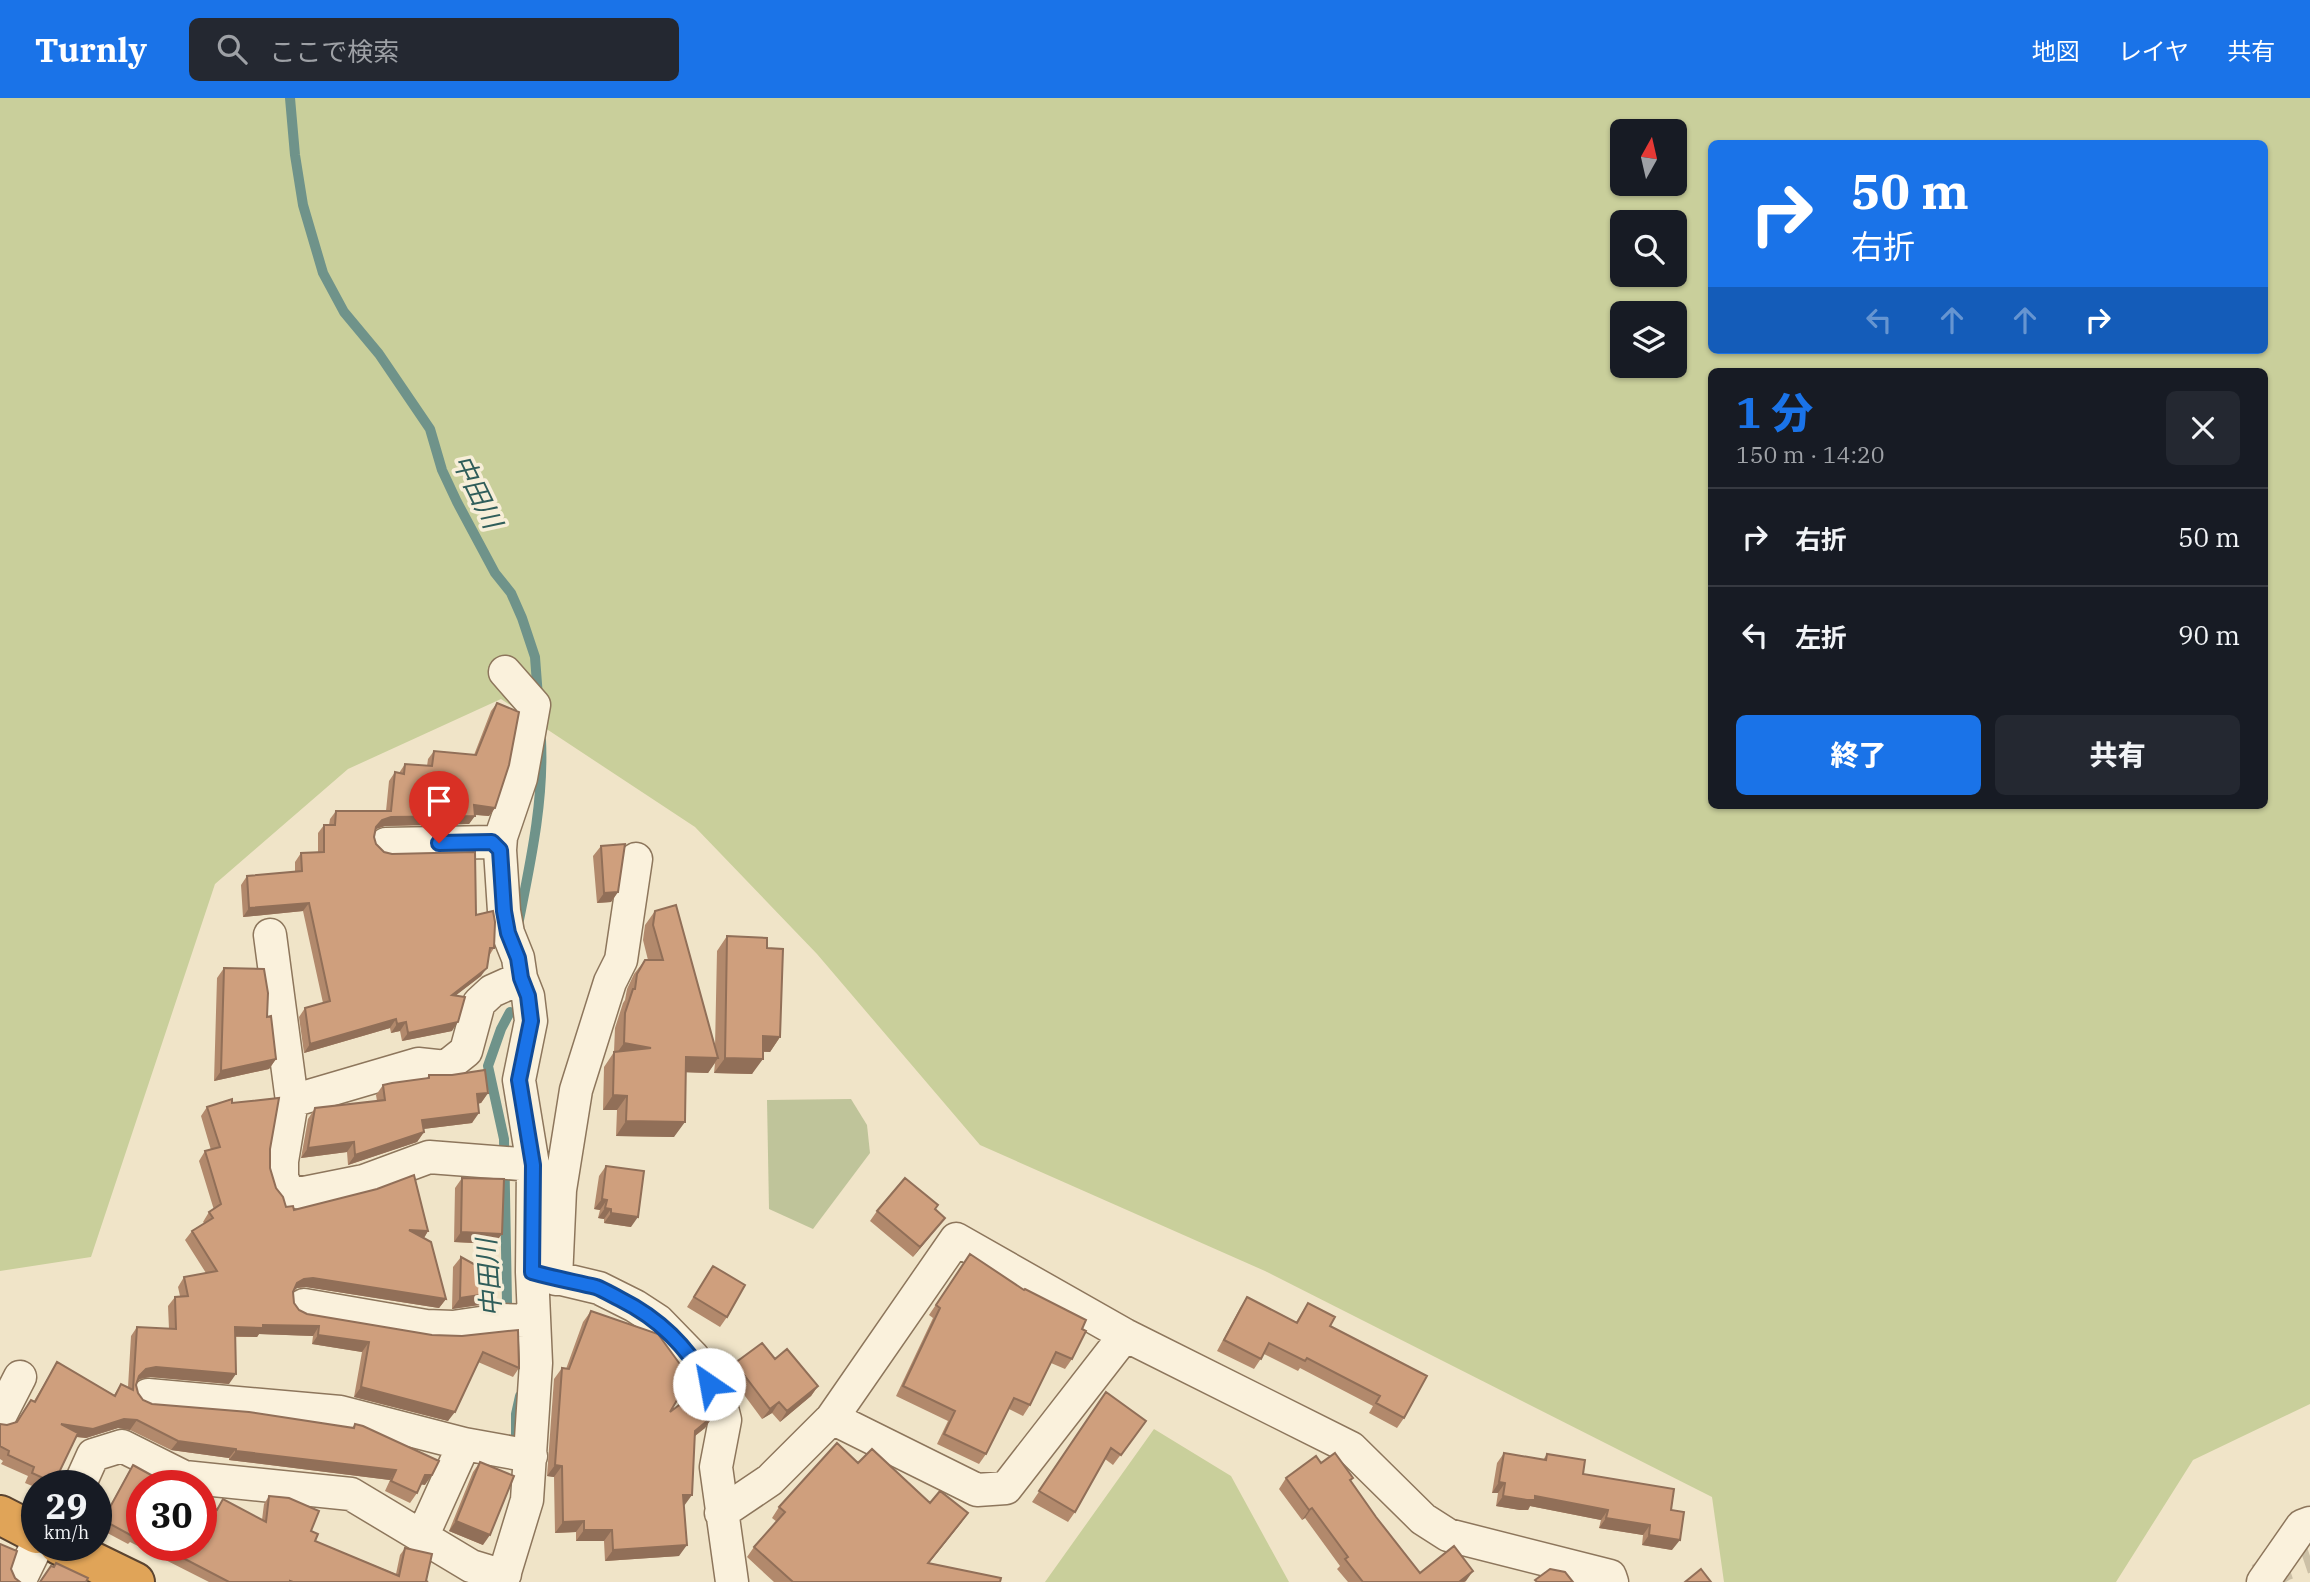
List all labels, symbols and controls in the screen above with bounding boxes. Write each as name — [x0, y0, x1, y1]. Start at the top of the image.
search box — [189, 18, 679, 81]
text: Turnly — [35, 28, 147, 71]
icon: search — [213, 30, 251, 68]
text: ここで検索 — [269, 34, 399, 68]
text: 地図 — [2032, 35, 2080, 67]
text: レイヤ — [2118, 35, 2189, 67]
text: 共有 — [2227, 35, 2275, 67]
north arrow — [1610, 119, 1687, 196]
map controls — [1610, 119, 1687, 378]
text: 50 m — [1851, 159, 1969, 222]
icon: right — [1736, 168, 1827, 259]
button: search — [1610, 210, 1687, 287]
text: 右折 — [1851, 225, 1915, 267]
button: layers — [1610, 301, 1687, 378]
icon: left — [1860, 301, 1898, 339]
icon: ahead — [1933, 301, 1971, 339]
icon: ahead — [2006, 301, 2044, 339]
icon: right — [2079, 301, 2117, 339]
text: 1 分 — [1736, 385, 1813, 440]
button: close — [2166, 391, 2240, 465]
text: 150 m · 14:20 — [1736, 439, 1885, 469]
water label: 中田川 — [446, 448, 512, 536]
icon: right — [1736, 518, 1774, 556]
text: 50 m — [2178, 520, 2240, 554]
text: 右折 — [1795, 522, 1847, 556]
icon: left — [1736, 616, 1774, 654]
text: 90 m — [2178, 618, 2240, 652]
text: 左折 — [1795, 620, 1847, 654]
button: 終了 — [1736, 715, 1981, 795]
button: 共有 — [1995, 715, 2240, 795]
pin — [409, 771, 469, 843]
icon: arrive — [420, 782, 458, 820]
water label: 中田川 — [468, 1235, 508, 1318]
position arrow — [672, 1347, 746, 1421]
speed limit sign: 30 — [126, 1470, 217, 1561]
text: 29 — [45, 1483, 88, 1529]
text: km/h — [44, 1521, 89, 1544]

